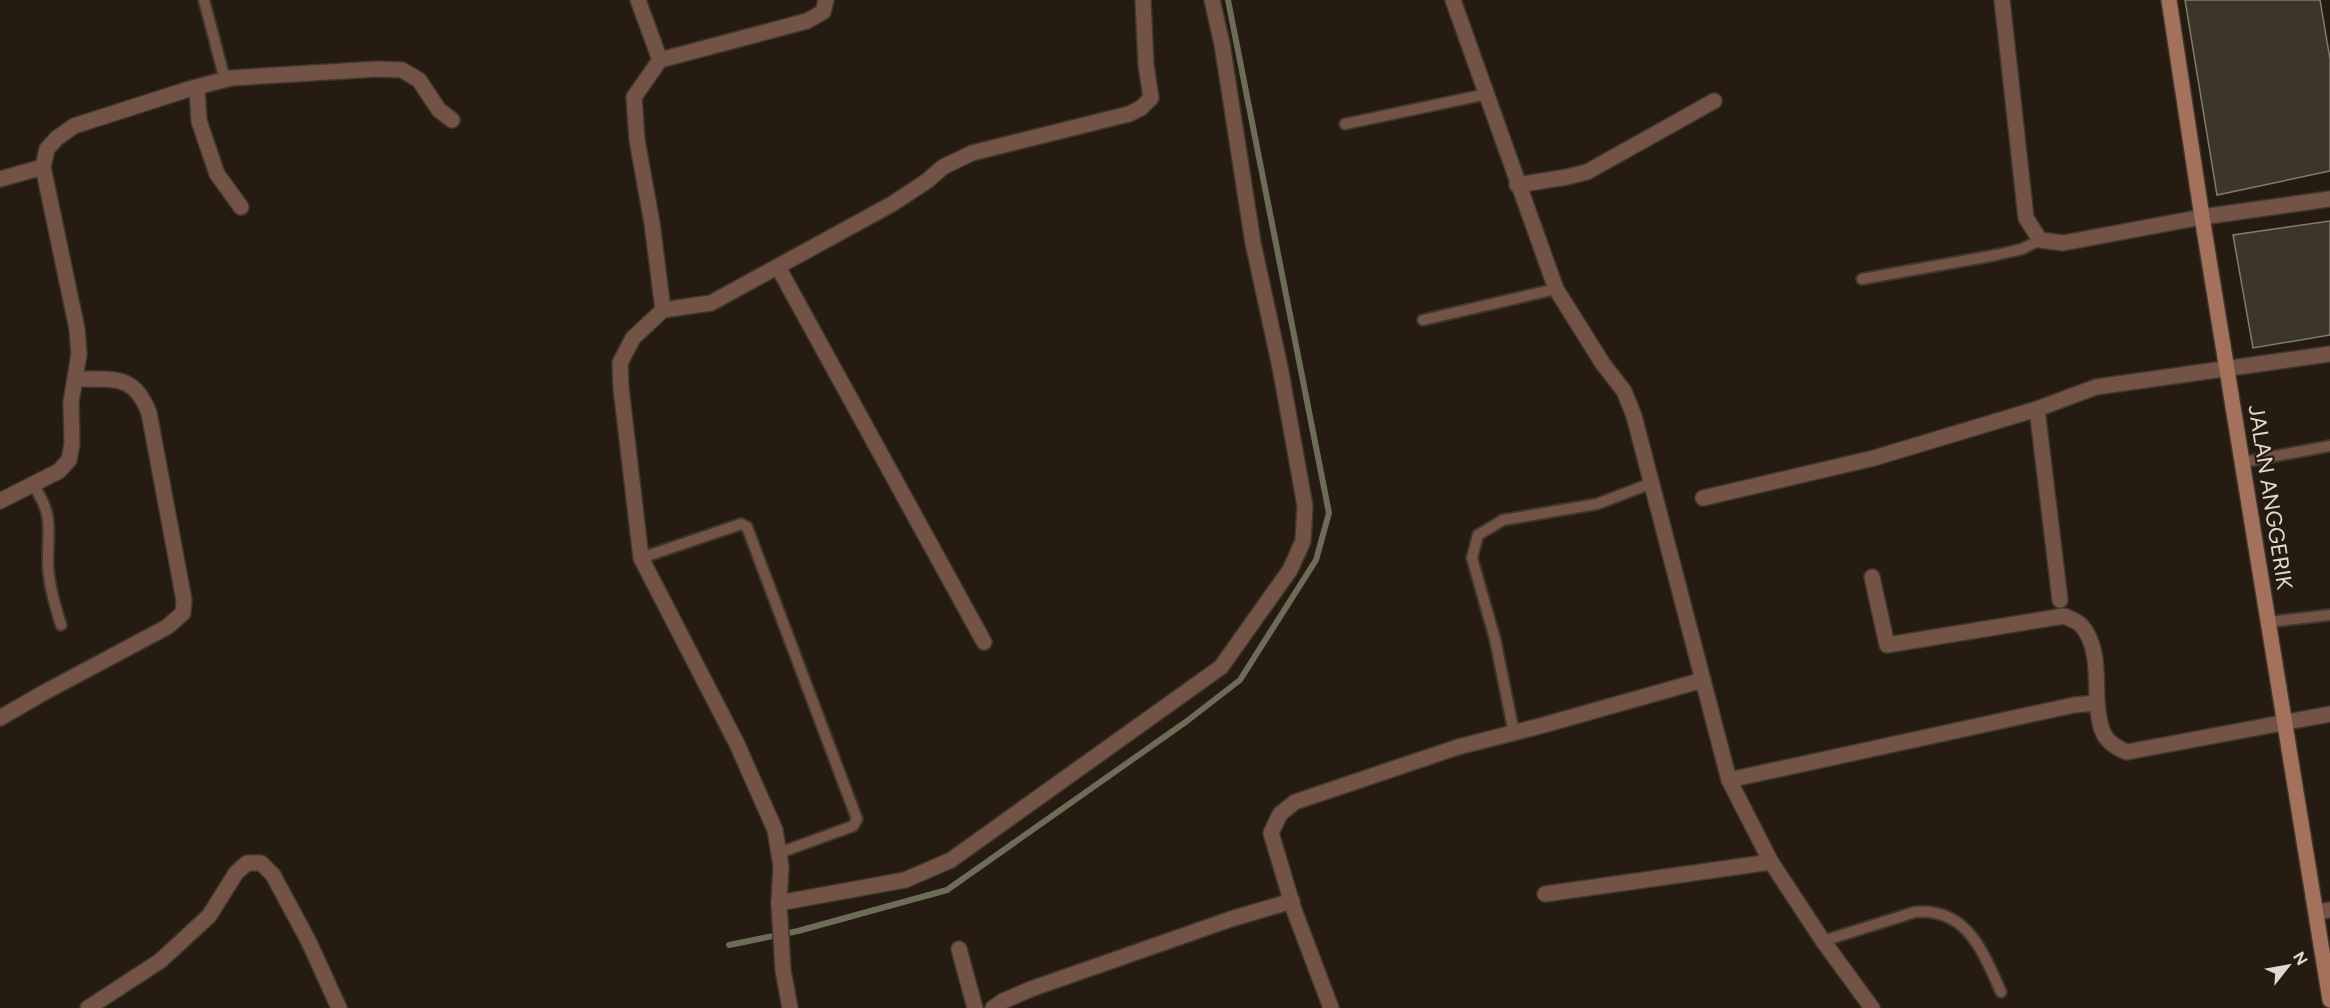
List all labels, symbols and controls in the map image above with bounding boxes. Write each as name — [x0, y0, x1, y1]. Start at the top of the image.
street label: JALAN ANGGERIK — [2243, 403, 2299, 592]
north arrow — [2258, 936, 2318, 996]
text: N — [2289, 948, 2312, 969]

